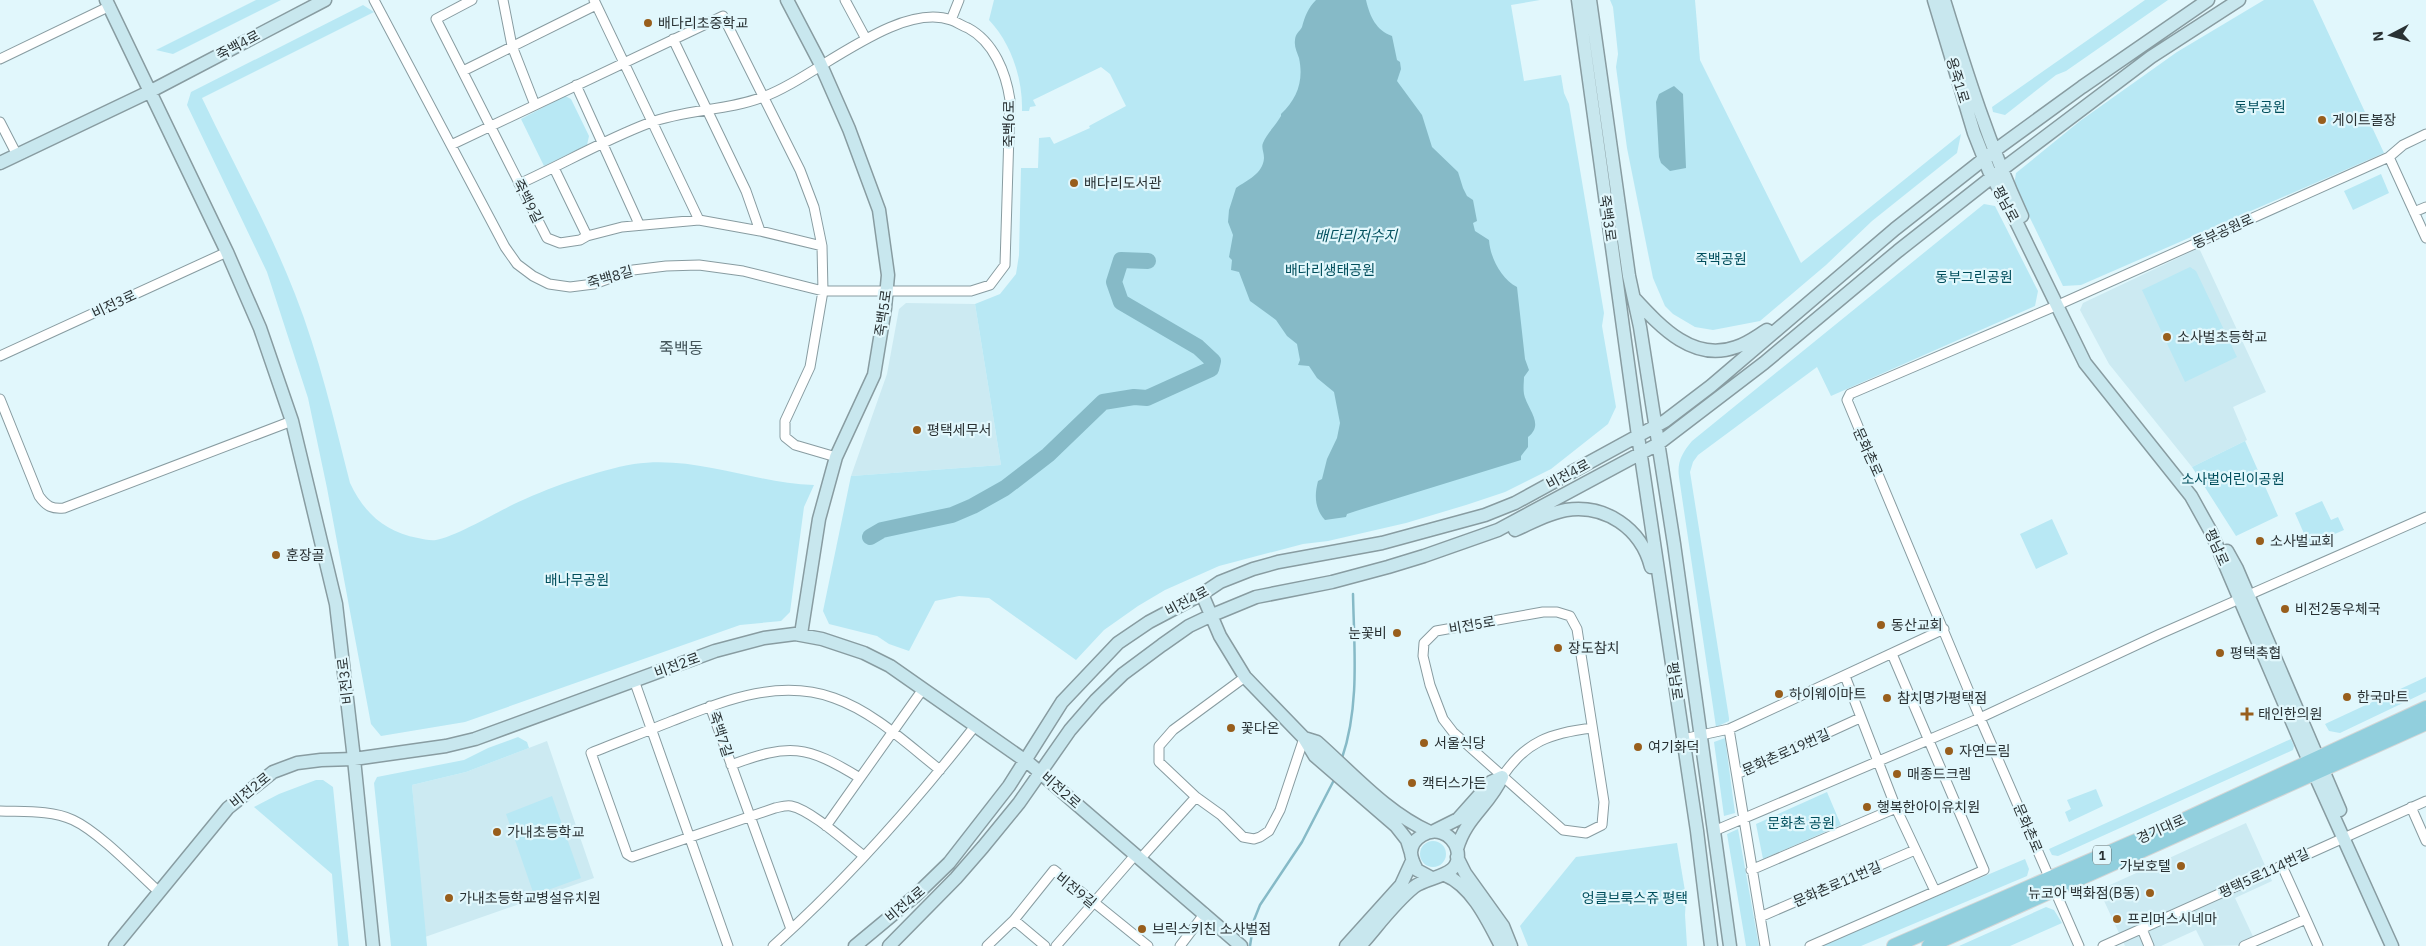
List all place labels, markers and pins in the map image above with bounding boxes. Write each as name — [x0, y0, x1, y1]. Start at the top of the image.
place label: 배다리초중학교 — [658, 14, 748, 32]
marker: 배다리초중학교 — [642, 17, 654, 29]
place label: 게이트볼장 — [2332, 111, 2397, 129]
marker: 게이트볼장 — [2316, 114, 2328, 126]
place label: 배다리도서관 — [1084, 174, 1161, 192]
marker: 배다리도서관 — [1068, 177, 1080, 189]
place label: 소사벌초등학교 — [2177, 328, 2267, 346]
marker: 소사벌초등학교 — [2161, 331, 2173, 343]
place label: 평택세무서 — [927, 421, 991, 439]
marker: 평택세무서 — [911, 424, 923, 436]
place label: 소사벌교회 — [2270, 532, 2334, 550]
marker: 소사벌교회 — [2254, 535, 2266, 547]
place label: 훈장골 — [286, 546, 325, 564]
marker: 훈장골 — [270, 549, 282, 561]
place label: 비전2동우체국 — [2295, 600, 2381, 618]
marker: 비전2동우체국 — [2279, 603, 2291, 615]
place label: 동산교회 — [1891, 616, 1943, 634]
marker: 동산교회 — [1875, 619, 1887, 631]
place label: 눈꽃비 — [1348, 624, 1387, 642]
marker: 눈꽃비 — [1391, 627, 1403, 639]
place label: 장도참치 — [1568, 639, 1620, 657]
marker: 장도참치 — [1552, 642, 1564, 654]
place label: 평택축협 — [2230, 644, 2282, 662]
marker: 평택축협 — [2214, 647, 2226, 659]
place label: 하이웨이마트 — [1789, 685, 1866, 703]
marker: 하이웨이마트 — [1773, 688, 1785, 700]
place label: 한국마트 — [2357, 688, 2409, 706]
place label: 참치명가평택점 — [1897, 689, 1987, 707]
marker: 한국마트 — [2341, 691, 2353, 703]
marker: 참치명가평택점 — [1881, 692, 1893, 704]
place label: 태인한의원 — [2258, 705, 2322, 723]
marker: 태인한의원 — [2240, 707, 2254, 721]
place label: 꽃다온 — [1241, 719, 1280, 737]
marker: 꽃다온 — [1225, 722, 1237, 734]
place label: 서울식당 — [1434, 734, 1486, 752]
marker: 서울식당 — [1418, 737, 1430, 749]
place label: 여기화덕 — [1648, 738, 1700, 756]
marker: 여기화덕 — [1632, 741, 1644, 753]
place label: 자연드림 — [1959, 742, 2011, 760]
marker: 자연드림 — [1943, 745, 1955, 757]
place label: 매종드크렘 — [1907, 765, 1971, 783]
marker: 매종드크렘 — [1891, 768, 1903, 780]
place label: 캑터스가든 — [1422, 774, 1487, 792]
marker: 캑터스가든 — [1406, 777, 1418, 789]
place label: 행복한아이유치원 — [1877, 798, 1980, 816]
marker: 행복한아이유치원 — [1861, 801, 1873, 813]
place label: 가내초등학교 — [507, 823, 584, 841]
marker: 가내초등학교 — [491, 826, 503, 838]
place label: 가보호텔 — [2119, 857, 2171, 875]
marker: 가보호텔 — [2175, 860, 2187, 872]
place label: 뉴코아 백화점(B동) — [2028, 884, 2140, 902]
marker: 뉴코아 백화점(B동) — [2144, 887, 2156, 899]
place label: 가내초등학교병설유치원 — [459, 889, 601, 907]
marker: 가내초등학교병설유치원 — [443, 892, 455, 904]
place label: 프리머스시네마 — [2127, 910, 2217, 928]
marker: 프리머스시네마 — [2111, 913, 2123, 925]
place label: 브릭스키친 소사벌점 — [1152, 920, 1271, 938]
marker: 브릭스키친 소사벌점 — [1136, 923, 1148, 935]

